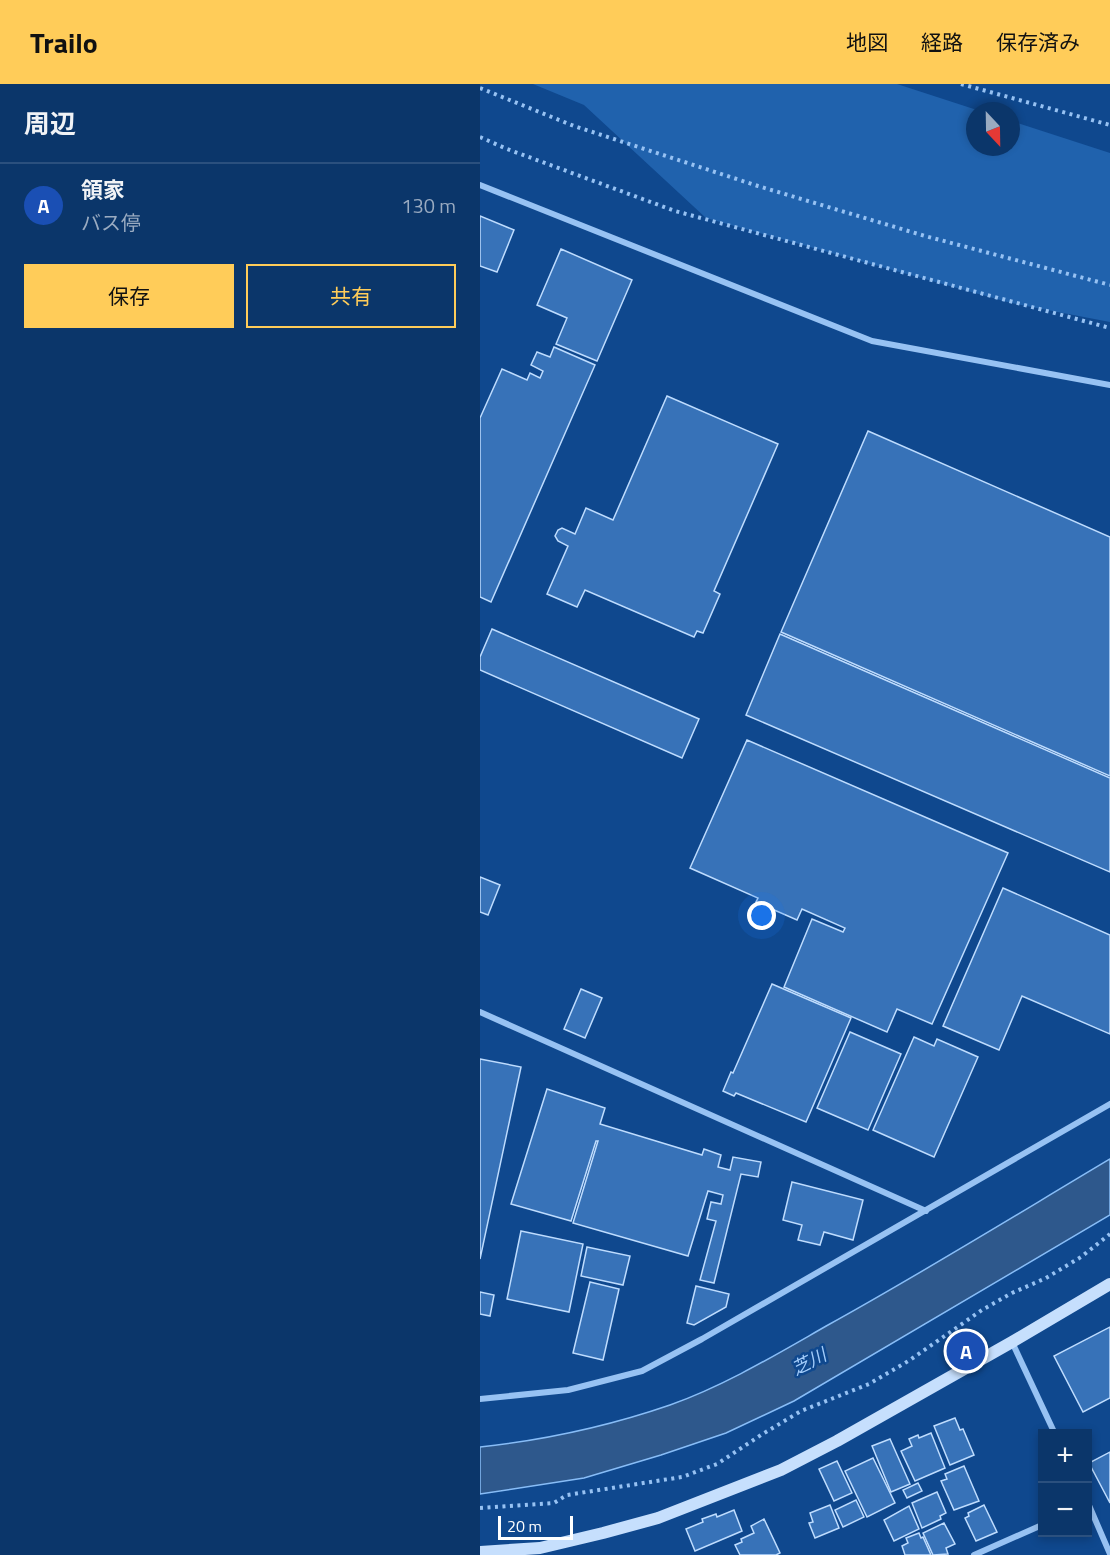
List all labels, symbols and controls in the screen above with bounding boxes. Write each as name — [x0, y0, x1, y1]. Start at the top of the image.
text: Trailo — [30, 21, 98, 64]
text: 地図 — [846, 26, 888, 58]
text: 経路 — [921, 26, 963, 58]
text: 保存済み — [996, 26, 1080, 58]
north arrow — [966, 102, 1020, 156]
text: 周辺 — [24, 104, 76, 143]
text: 領家 — [81, 173, 125, 207]
text: A — [37, 190, 50, 221]
text: 130 m — [401, 190, 456, 221]
text: バス停 — [81, 207, 141, 238]
button: 保存 — [24, 264, 234, 328]
button: 共有 — [246, 264, 456, 328]
your location — [747, 901, 776, 930]
pin: A — [946, 1328, 986, 1374]
water label: 芝川 — [787, 1340, 833, 1382]
map controls — [1038, 1429, 1092, 1537]
button: + — [1038, 1429, 1092, 1483]
button: − — [1038, 1483, 1092, 1537]
scale bar — [498, 1513, 573, 1540]
text: 20 m — [507, 1514, 542, 1538]

